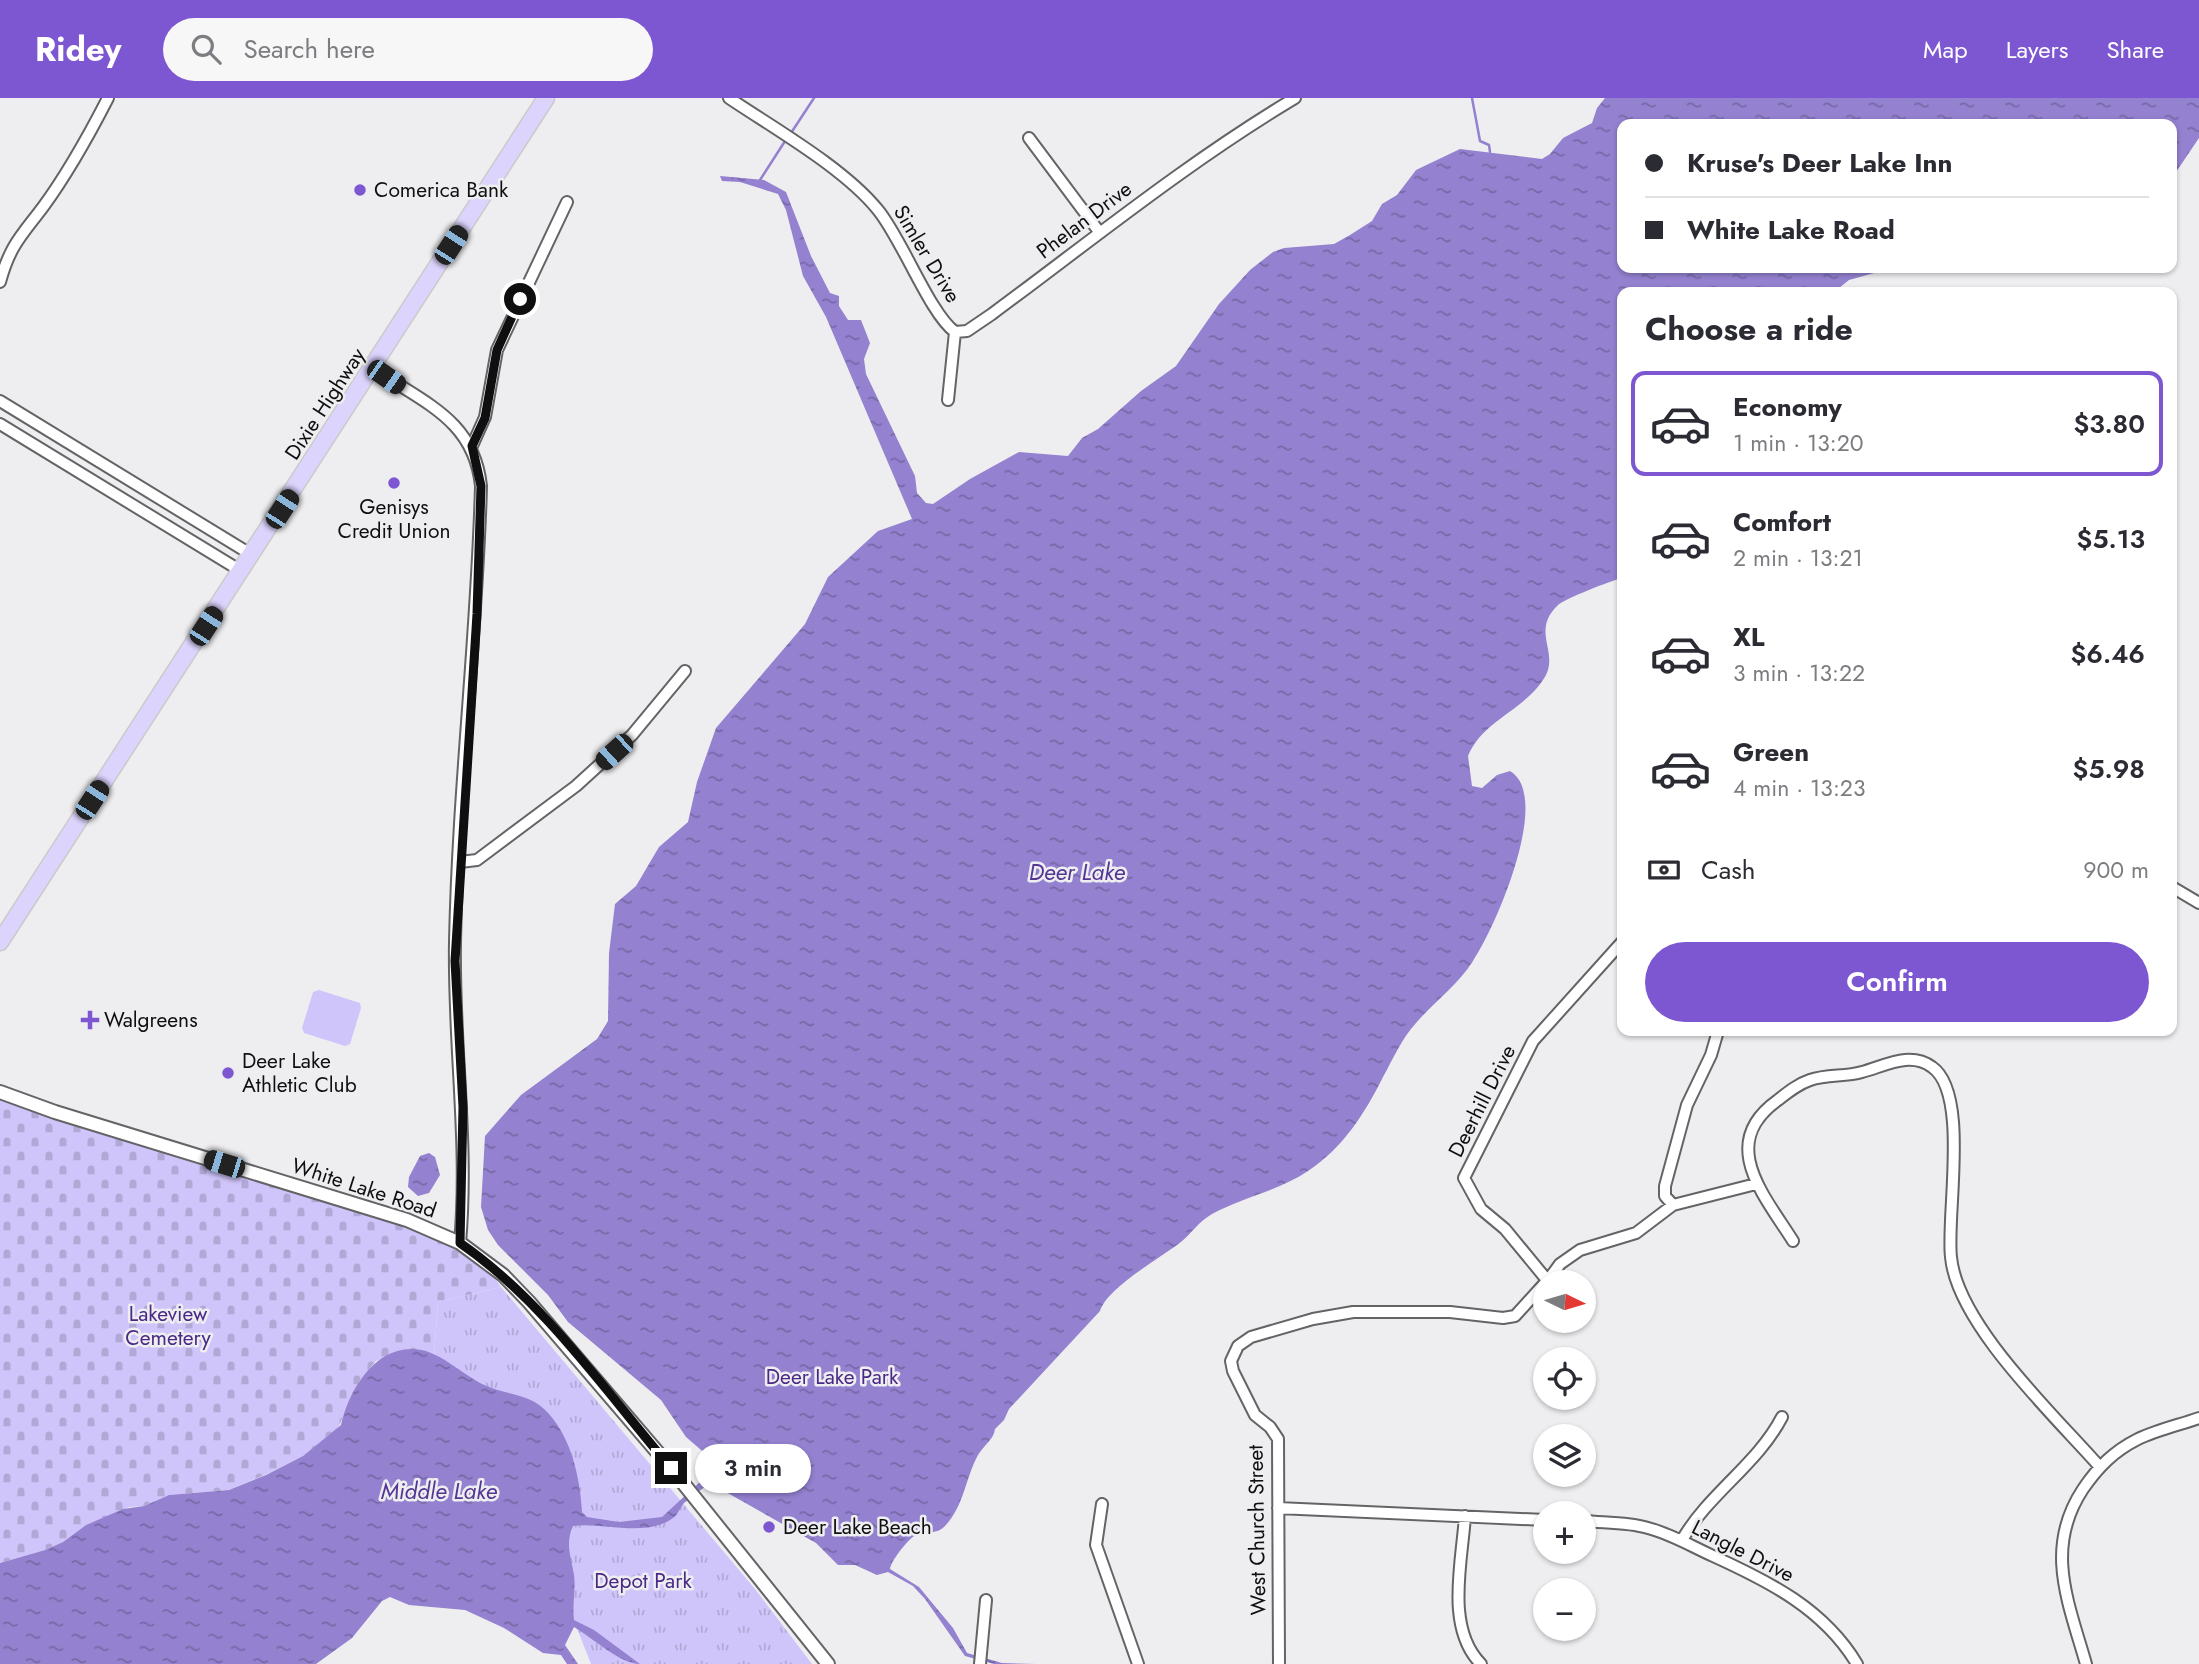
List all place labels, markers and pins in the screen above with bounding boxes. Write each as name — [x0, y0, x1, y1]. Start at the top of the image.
place label: Comerica Bank — [374, 175, 509, 205]
marker: Comerica Bank — [352, 182, 368, 198]
marker: Genisys Credit Union — [386, 475, 402, 491]
place label: Genisys Credit Union — [338, 492, 450, 546]
place label: Walgreens — [104, 1005, 198, 1035]
marker: Walgreens — [82, 1012, 98, 1028]
place label: Deer Lake Athletic Club — [242, 1046, 357, 1100]
marker: Deer Lake Athletic Club — [220, 1065, 236, 1081]
place label: Deer Lake Beach — [783, 1512, 932, 1542]
marker: Deer Lake Beach — [761, 1519, 777, 1535]

